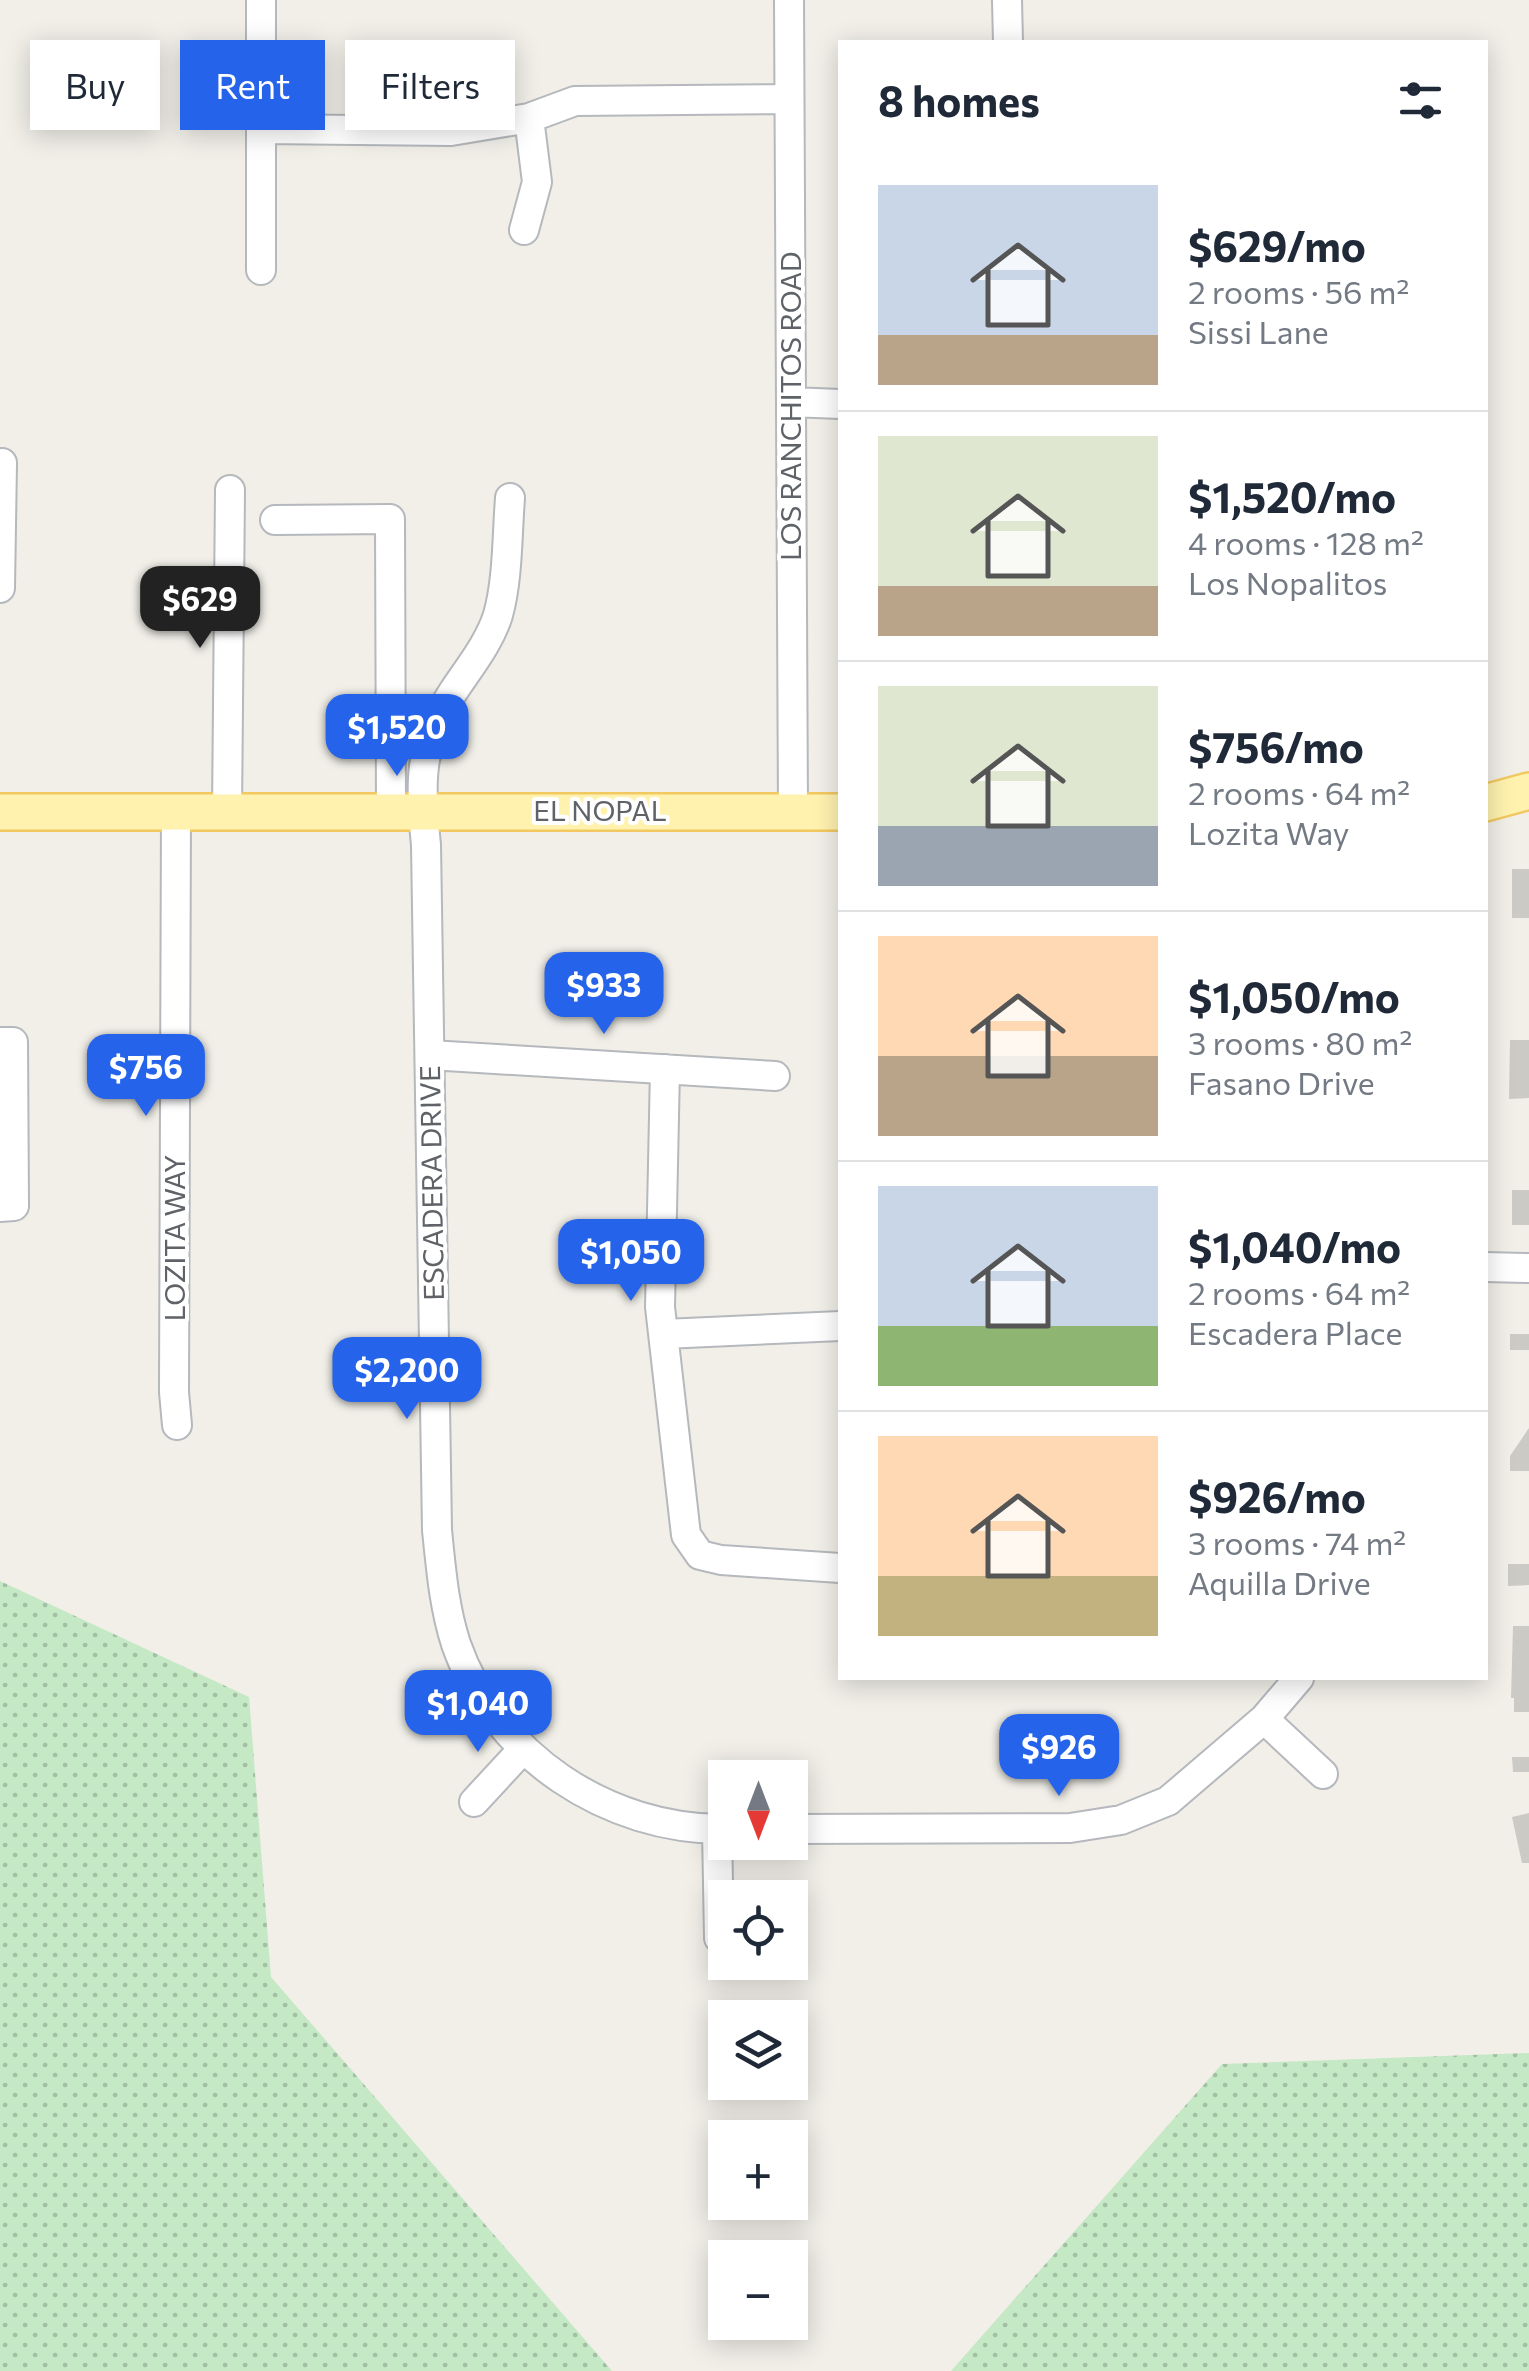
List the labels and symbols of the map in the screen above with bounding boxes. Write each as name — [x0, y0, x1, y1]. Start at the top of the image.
street label: LOS RANCHITOS ROAD — [773, 251, 807, 561]
pin: $629 — [141, 566, 259, 651]
pin: $1,520 — [316, 694, 478, 779]
street label: EL NOPAL — [533, 793, 667, 827]
pin: $933 — [545, 952, 663, 1037]
pin: $756 — [87, 1034, 205, 1119]
street label: ESCADERA DRIVE — [412, 1065, 450, 1301]
street label: LOZITA WAY — [157, 1155, 191, 1321]
pin: $1,050 — [550, 1219, 712, 1304]
pin: $2,200 — [326, 1337, 488, 1422]
pin: $1,040 — [397, 1670, 559, 1755]
pin: $926 — [1000, 1714, 1118, 1799]
north arrow — [708, 1760, 808, 1860]

